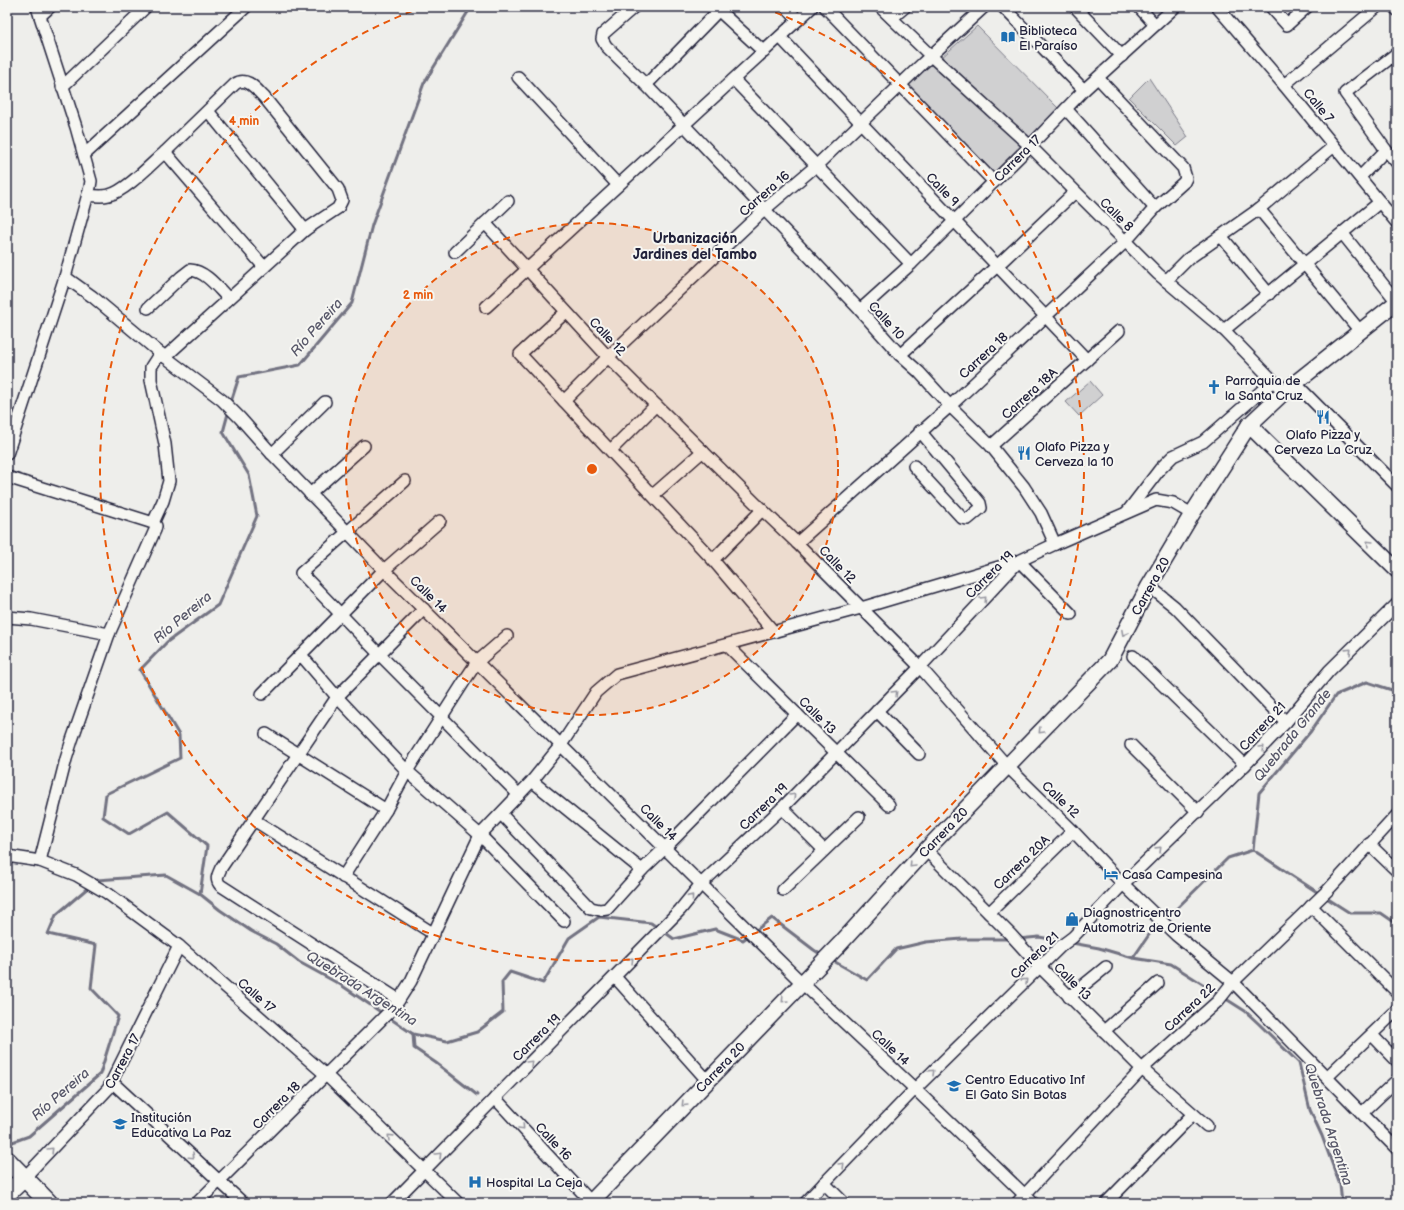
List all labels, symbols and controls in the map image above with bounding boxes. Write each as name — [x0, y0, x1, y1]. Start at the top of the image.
place label: Biblioteca El Paraíso — [1019, 23, 1078, 54]
library icon: Biblioteca El Paraíso — [1000, 29, 1016, 45]
street label: Calle 7 — [1299, 85, 1337, 126]
text: 4 min — [229, 114, 259, 129]
street label: Carrera 17 — [991, 131, 1045, 186]
street label: Carrera 16 — [736, 167, 793, 220]
street label: Calle 9 — [922, 169, 962, 210]
street label: Calle 8 — [1096, 195, 1137, 235]
district label: Urbanización Jardines del Tambo — [633, 230, 757, 263]
text: 2 min — [403, 288, 433, 303]
water label: Río Pereira — [287, 295, 346, 360]
street label: Calle 10 — [865, 298, 908, 343]
street label: Calle 12 — [586, 314, 629, 359]
street label: Carrera 18 — [956, 329, 1012, 383]
street label: Carrera 18A — [999, 365, 1061, 423]
place label: Parroquia de la Santa Cruz — [1225, 373, 1304, 404]
church icon: Parroquia de la Santa Cruz — [1206, 379, 1222, 395]
restaurant icon: Olafo Pizza y Cerveza La Cruz — [1315, 409, 1331, 425]
place label: Olafo Pizza y Cerveza La Cruz — [1274, 427, 1373, 458]
place label: Olafo Pizza y Cerveza la 10 — [1035, 439, 1114, 470]
restaurant icon: Olafo Pizza y Cerveza la 10 — [1016, 445, 1032, 461]
centre of rings — [585, 462, 599, 476]
one-way arrow — [1366, 540, 1374, 548]
street label: Calle 12 — [815, 543, 859, 587]
street label: Carrera 19 — [962, 547, 1017, 602]
street label: Carrera 20 — [1128, 554, 1174, 618]
street label: Calle 14 — [406, 573, 450, 617]
water label: Río Pereira — [150, 588, 215, 647]
one-way arrow — [979, 596, 986, 603]
one-way arrow — [1122, 628, 1129, 636]
one-way arrow — [1344, 649, 1352, 656]
water label: Quebrada Grande — [1250, 685, 1335, 785]
one-way arrow — [890, 690, 897, 698]
street label: Calle 13 — [795, 694, 839, 738]
street label: Carrera 21 — [1236, 699, 1289, 755]
one-way arrow — [1038, 726, 1046, 734]
one-way arrow — [1257, 745, 1265, 753]
street label: Calle 12 — [1038, 778, 1083, 822]
street label: Carrera 19 — [736, 780, 791, 834]
one-way arrow — [789, 793, 796, 801]
street label: Calle 14 — [636, 801, 680, 845]
street label: Carrera 20 — [916, 804, 972, 861]
street label: Carrera 20A — [990, 832, 1053, 893]
one-way arrow — [1154, 846, 1162, 854]
one-way arrow — [909, 860, 917, 868]
hotel icon: Casa Campesina — [1103, 866, 1119, 882]
place label: Casa Campesina — [1122, 867, 1223, 883]
one-way arrow — [687, 894, 694, 901]
place label: Diagnostricentro Automotriz de Oriente — [1083, 905, 1211, 936]
shop icon: Diagnostricentro Automotriz de Oriente — [1064, 911, 1080, 927]
street label: Carrera 21 — [1007, 929, 1062, 983]
water label: Quebrada Argentina — [303, 947, 421, 1030]
one-way arrow — [626, 957, 634, 965]
street label: Calle 13 — [1050, 960, 1094, 1004]
street label: Calle 17 — [234, 975, 279, 1017]
one-way arrow — [1020, 978, 1028, 986]
street label: Carrera 22 — [1161, 980, 1219, 1035]
one-way arrow — [781, 995, 789, 1003]
street label: Carrera 19 — [509, 1010, 564, 1065]
street label: Calle 14 — [868, 1026, 913, 1069]
street label: Carrera 17 — [102, 1031, 144, 1092]
street label: Carrera 20 — [693, 1039, 749, 1096]
one-way arrow — [525, 1060, 533, 1068]
water label: Quebrada Argentina — [1301, 1061, 1356, 1188]
water label: Río Pereira — [28, 1065, 93, 1124]
one-way arrow — [927, 1069, 935, 1077]
place label: Centro Educativo Inf El Gato Sin Botas — [965, 1072, 1085, 1103]
street label: Carrera 18 — [249, 1078, 304, 1133]
school or university icon: Centro Educativo Inf El Gato Sin Botas — [946, 1078, 962, 1094]
one-way arrow — [682, 1099, 689, 1107]
place label: Institución Educativa La Paz — [131, 1110, 232, 1141]
school or university icon: Institución Educativa La Paz — [112, 1116, 128, 1132]
street label: Calle 16 — [532, 1119, 575, 1164]
one-way arrow — [517, 1122, 524, 1129]
one-way arrow — [387, 1134, 395, 1142]
one-way arrow — [46, 1147, 54, 1155]
one-way arrow — [188, 1151, 195, 1158]
one-way arrow — [434, 1152, 442, 1160]
one-way arrow — [837, 1162, 844, 1170]
hospital icon: Hospital La Ceja — [467, 1174, 483, 1190]
place label: Hospital La Ceja — [486, 1175, 583, 1191]

